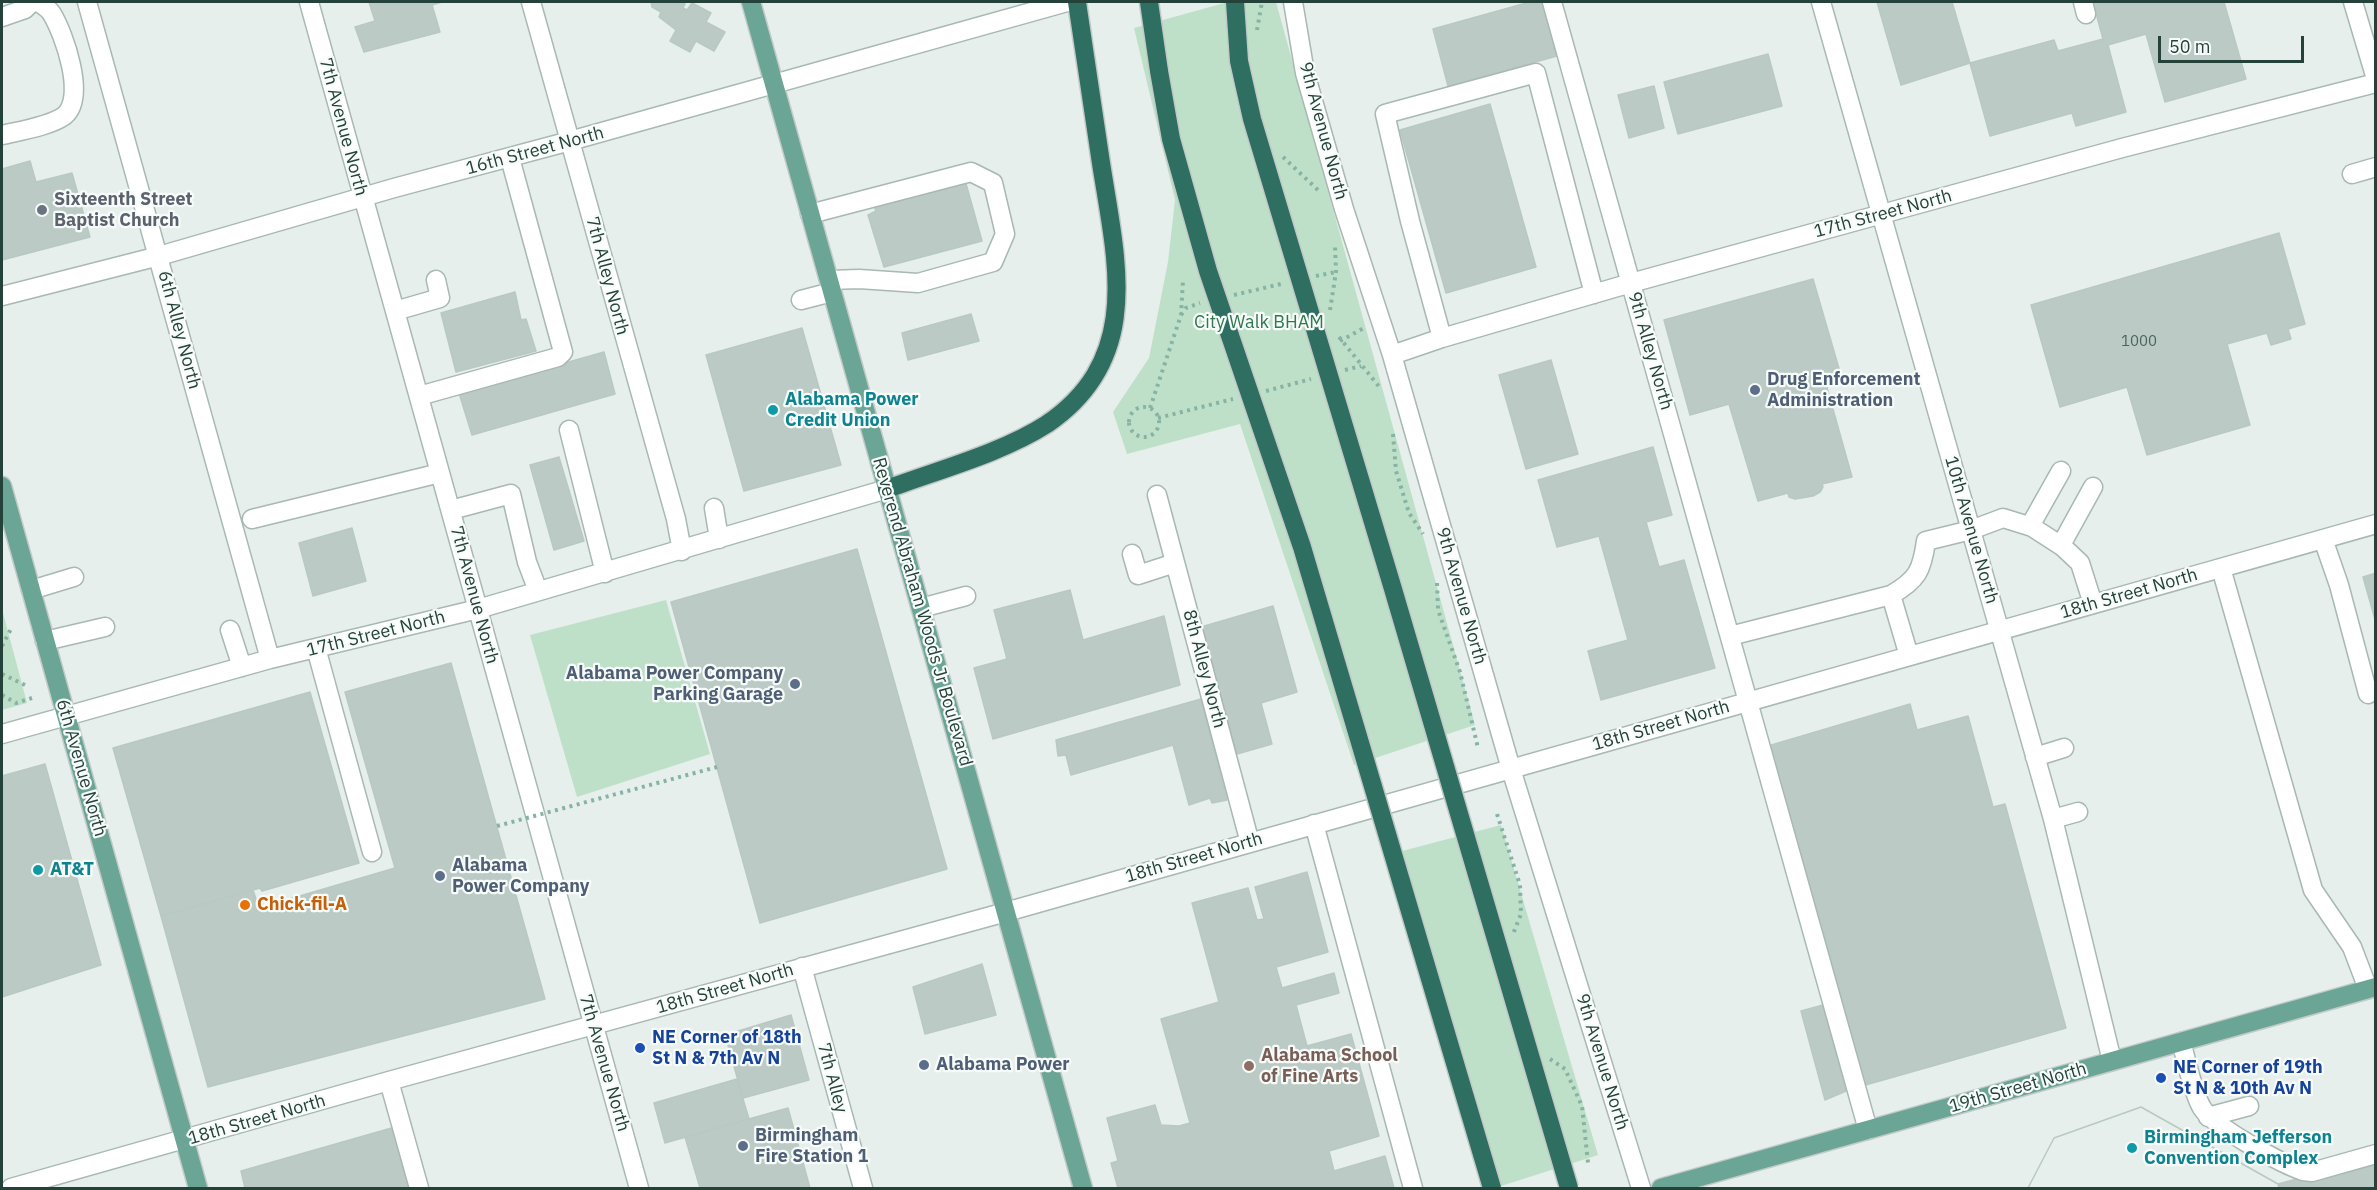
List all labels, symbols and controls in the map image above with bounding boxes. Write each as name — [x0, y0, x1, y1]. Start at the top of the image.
scale bar — [2161, 24, 2306, 62]
text: 50 m — [2169, 35, 2211, 58]
street label: 7th Avenue North — [314, 56, 372, 198]
street label: 9th Avenue North — [1294, 60, 1352, 202]
street label: 16th Street North — [464, 122, 606, 180]
street label: 17th Street North — [1812, 185, 1954, 243]
place label: Sixteenth Street Baptist Church — [54, 189, 192, 232]
marker: Sixteenth Street Baptist Church — [35, 203, 49, 217]
street label: 7th Alley North — [581, 214, 633, 338]
street label: 6th Alley North — [153, 268, 205, 392]
street label: 9th Alley North — [1623, 289, 1677, 413]
park label: City Walk BHAM — [1194, 312, 1324, 334]
house number: 1000 — [2121, 333, 2157, 351]
place label: Drug Enforcement Administration — [1767, 369, 1920, 412]
marker: Drug Enforcement Administration — [1748, 383, 1762, 397]
place label: Alabama Power Credit Union — [785, 389, 919, 432]
marker: Alabama Power Credit Union — [766, 403, 780, 417]
street label: 10th Avenue North — [1940, 454, 2002, 606]
street label: Reverend Abraham Woods Jr Boulevard — [867, 455, 977, 769]
street label: 7th Avenue North — [445, 524, 503, 666]
street label: 9th Avenue North — [1431, 525, 1491, 667]
street label: 18th Street North — [2058, 564, 2200, 624]
street label: 17th Street North — [304, 606, 448, 662]
street label: 8th Alley North — [1178, 607, 1230, 731]
place label: Alabama Power Company Parking Garage — [566, 663, 783, 706]
marker: Alabama Power Company Parking Garage — [788, 677, 802, 691]
street label: 18th Street North — [1590, 696, 1732, 756]
street label: 6th Avenue North — [51, 697, 111, 839]
street label: 18th Street North — [1123, 828, 1265, 888]
place label: Alabama Power Company — [452, 855, 589, 898]
place label: AT&T — [50, 859, 94, 881]
marker: AT&T — [31, 863, 45, 877]
marker: Alabama Power Company — [433, 869, 447, 883]
place label: Chick-fil-A — [257, 894, 347, 916]
marker: Chick-fil-A — [238, 898, 252, 912]
street label: 18th Street North — [654, 959, 796, 1019]
street label: 9th Avenue North — [1571, 991, 1633, 1133]
street label: 7th Avenue North — [574, 992, 634, 1134]
place label: NE Corner of 18th St N & 7th Av N — [652, 1027, 802, 1070]
marker: NE Corner of 18th St N & 7th Av N — [633, 1041, 647, 1055]
street label: 7th Alley — [812, 1041, 852, 1115]
place label: Alabama School of Fine Arts — [1261, 1045, 1398, 1088]
place label: Alabama Power — [936, 1054, 1070, 1076]
place label: NE Corner of 19th St N & 10th Av N — [2173, 1057, 2323, 1100]
marker: Alabama Power — [917, 1058, 931, 1072]
street label: 19th Street North — [1947, 1058, 2089, 1118]
marker: Alabama School of Fine Arts — [1242, 1059, 1256, 1073]
marker: NE Corner of 19th St N & 10th Av N — [2154, 1071, 2168, 1085]
street label: 18th Street North — [186, 1090, 328, 1150]
place label: Birmingham Fire Station 1 — [755, 1125, 868, 1168]
place label: Birmingham Jefferson Convention Complex — [2144, 1127, 2332, 1170]
marker: Birmingham Fire Station 1 — [736, 1139, 750, 1153]
marker: Birmingham Jefferson Convention Complex — [2125, 1141, 2139, 1155]

